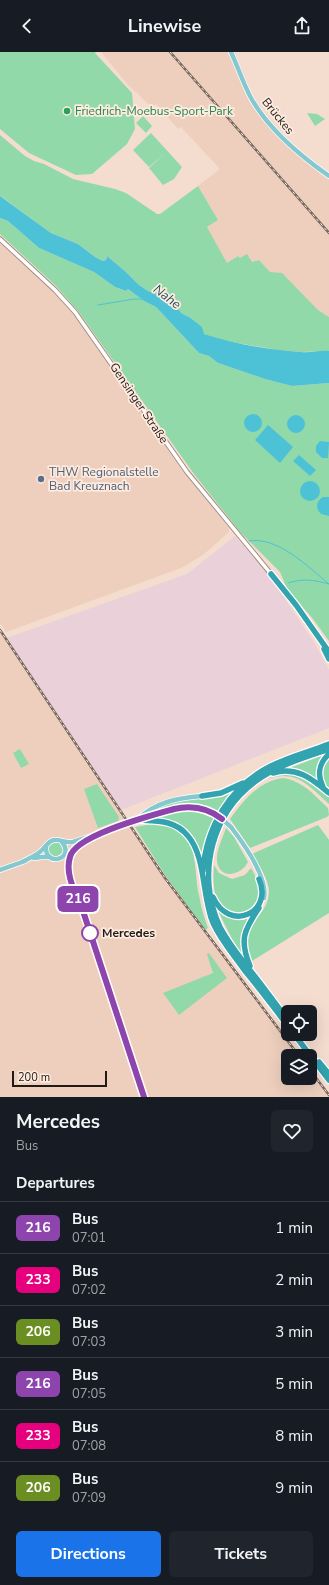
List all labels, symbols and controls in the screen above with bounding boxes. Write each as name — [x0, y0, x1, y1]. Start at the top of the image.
text: Linewise — [128, 14, 201, 38]
icon: back — [16, 15, 38, 37]
icon: share — [291, 15, 313, 37]
street label: Brückes — [258, 94, 298, 138]
place label: Friedrich-Moebus-Sport-Park — [75, 103, 234, 119]
marker: Friedrich-Moebus-Sport-Park — [62, 106, 72, 116]
water label: Nahe — [149, 280, 185, 314]
street label: Gensinger Straße — [106, 360, 172, 446]
place label: THW Regionalstelle Bad Kreuznach — [49, 464, 159, 494]
marker: THW Regionalstelle Bad Kreuznach — [36, 474, 46, 484]
line badge: 216 — [55, 886, 101, 912]
text: 216 — [65, 889, 91, 908]
marker: Mercedes — [81, 924, 99, 942]
place label: Mercedes — [102, 925, 155, 941]
map controls — [281, 1005, 317, 1085]
button: locate — [281, 1005, 317, 1041]
button: layers — [281, 1049, 317, 1085]
scale bar — [12, 1069, 107, 1088]
text: 200 m — [18, 1070, 50, 1085]
text: Mercedes — [16, 1109, 100, 1135]
button: heart — [271, 1110, 313, 1152]
text: Bus — [16, 1137, 38, 1155]
text: Departures — [16, 1173, 95, 1193]
text: Bus — [72, 1209, 98, 1229]
text: 216 — [25, 1218, 51, 1237]
text: 1 min — [275, 1218, 313, 1238]
text: 07:01 — [72, 1229, 106, 1247]
text: Bus — [72, 1261, 98, 1281]
text: 233 — [25, 1270, 51, 1289]
text: 2 min — [275, 1270, 313, 1290]
text: 07:02 — [72, 1281, 106, 1299]
text: Bus — [72, 1313, 98, 1333]
text: 206 — [25, 1322, 51, 1341]
text: 3 min — [275, 1322, 313, 1342]
text: 07:03 — [72, 1333, 106, 1351]
text: Bus — [72, 1365, 98, 1385]
text: 216 — [25, 1374, 51, 1393]
text: 5 min — [275, 1374, 313, 1394]
text: 07:05 — [72, 1385, 106, 1403]
text: Bus — [72, 1417, 98, 1437]
text: 233 — [25, 1426, 51, 1445]
text: 8 min — [275, 1426, 313, 1446]
text: 07:08 — [72, 1437, 106, 1455]
text: Bus — [72, 1469, 98, 1489]
text: 206 — [25, 1478, 51, 1497]
text: 9 min — [275, 1478, 313, 1498]
text: 07:09 — [72, 1489, 106, 1507]
button: Directions — [16, 1531, 161, 1577]
button: Tickets — [169, 1531, 313, 1577]

